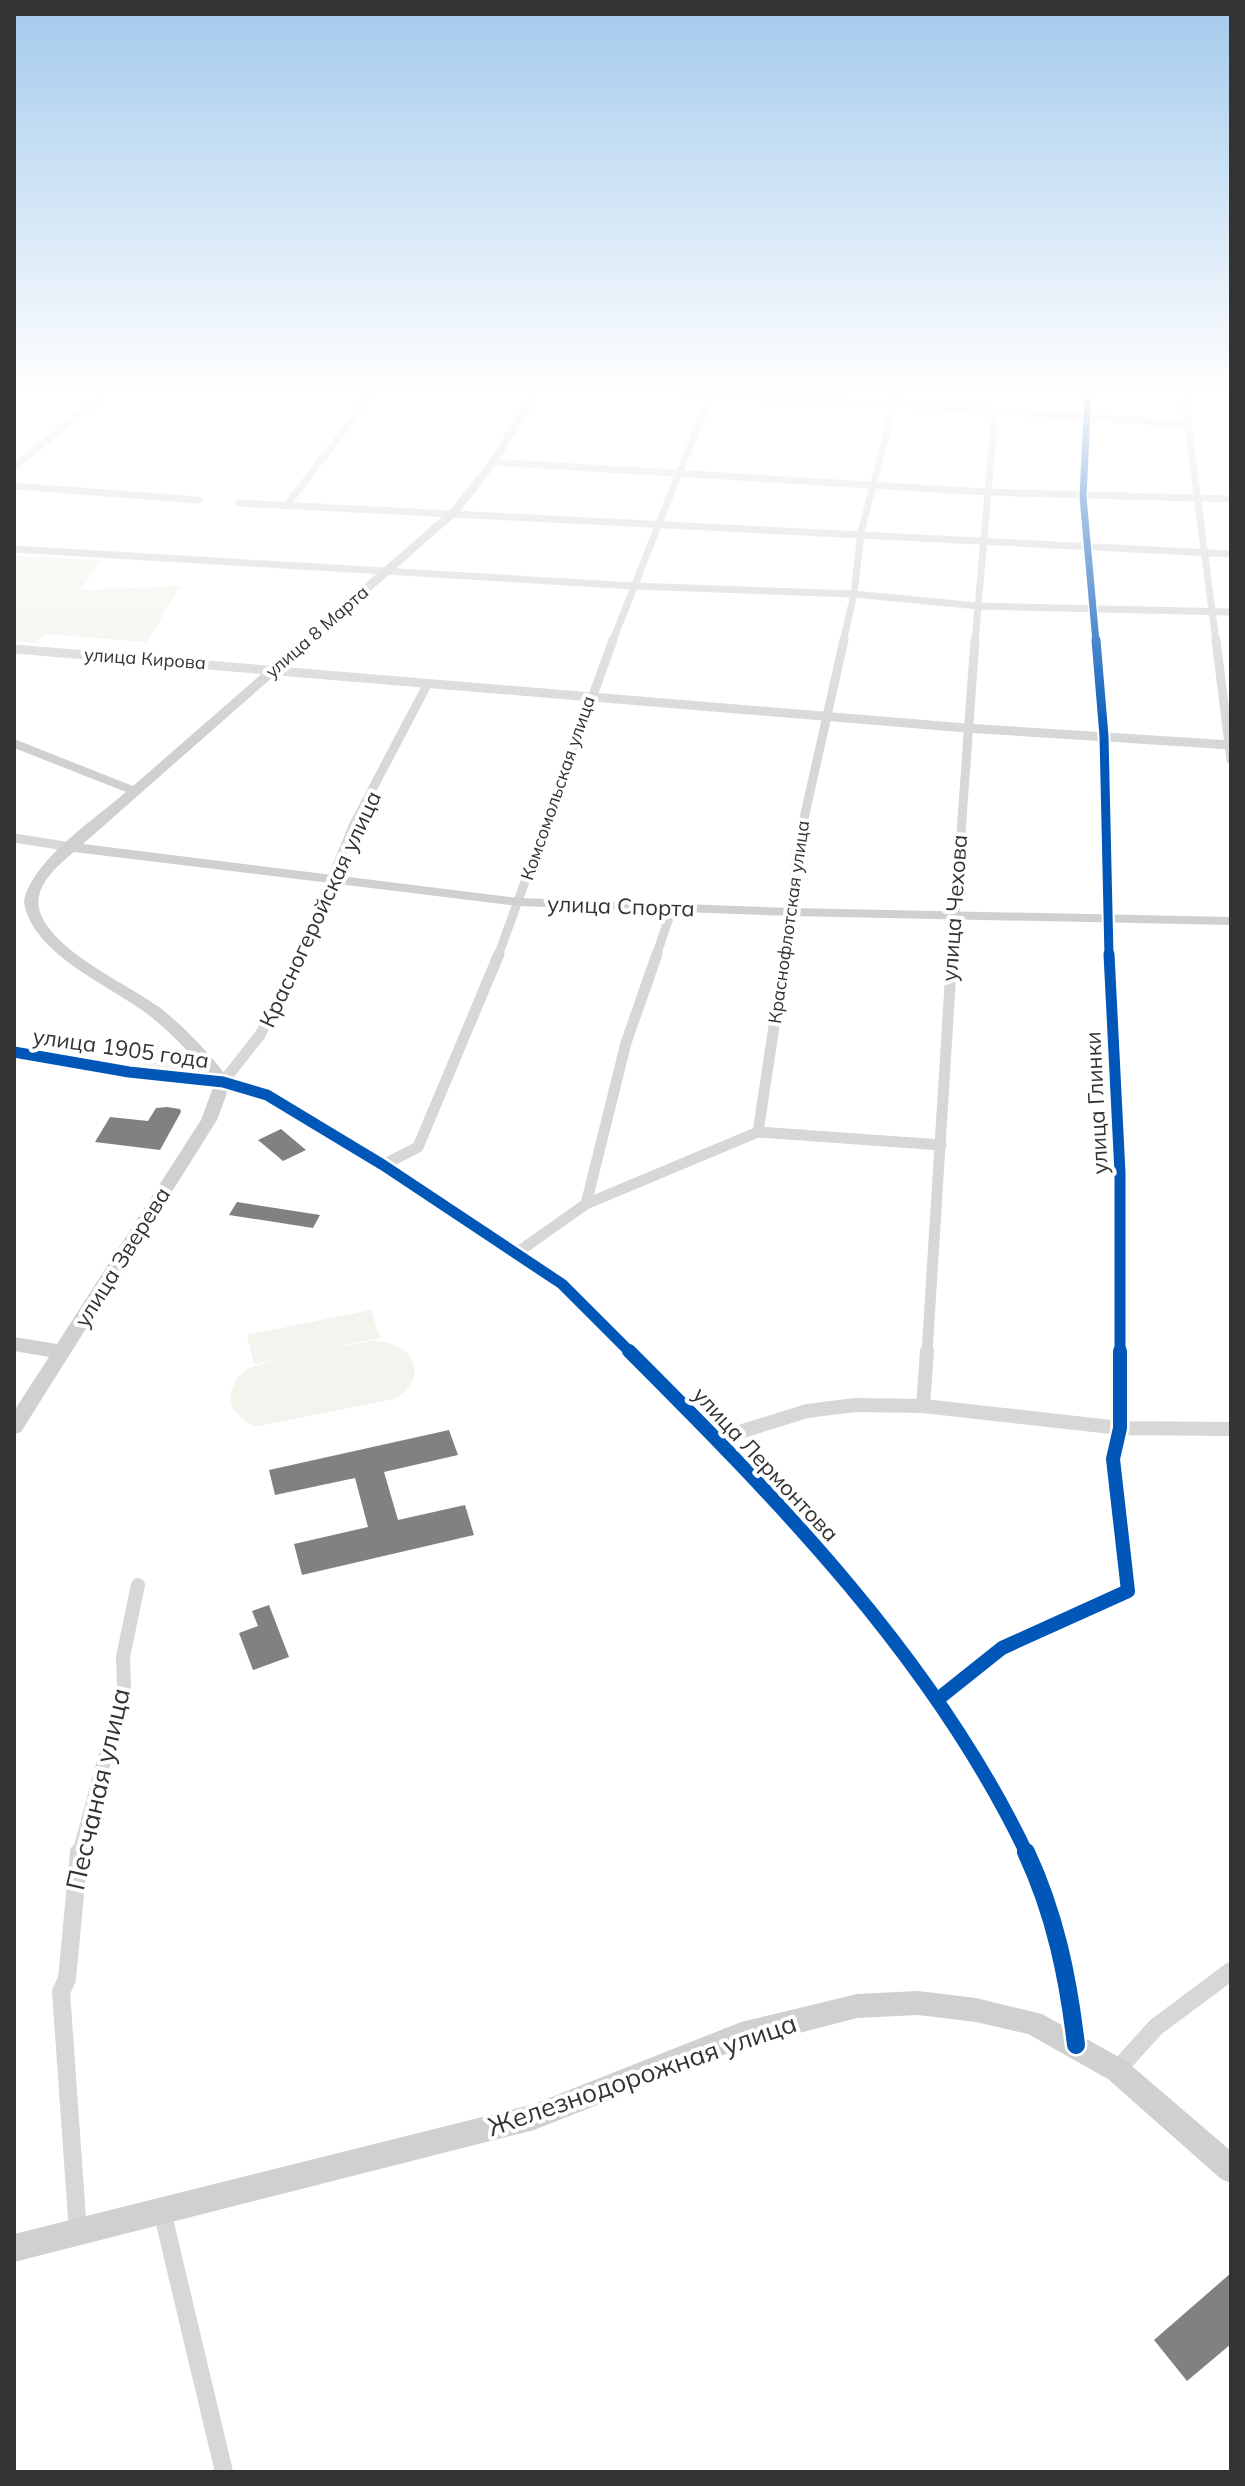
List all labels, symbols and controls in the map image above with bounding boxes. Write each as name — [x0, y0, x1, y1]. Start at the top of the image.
street label: улица 8 Марта — [260, 581, 373, 683]
street label: улица Кирова — [83, 643, 207, 674]
street label: Комсомольская улица — [515, 693, 600, 883]
street label: Красногеройская улица — [253, 786, 387, 1032]
street label: Краснофлотская улица — [763, 819, 814, 1025]
street label: улица Чехова — [935, 834, 973, 982]
street label: улица Спорта — [547, 889, 695, 923]
street label: улица 1905 года — [31, 1022, 211, 1074]
street label: улица Глинки — [1078, 1031, 1114, 1175]
street label: улица Зверева — [68, 1182, 176, 1332]
street label: улица Лермонтова — [687, 1381, 845, 1547]
street label: Песчаная улица — [58, 1685, 137, 1893]
street label: Железнодорожная улица — [483, 2006, 801, 2143]

